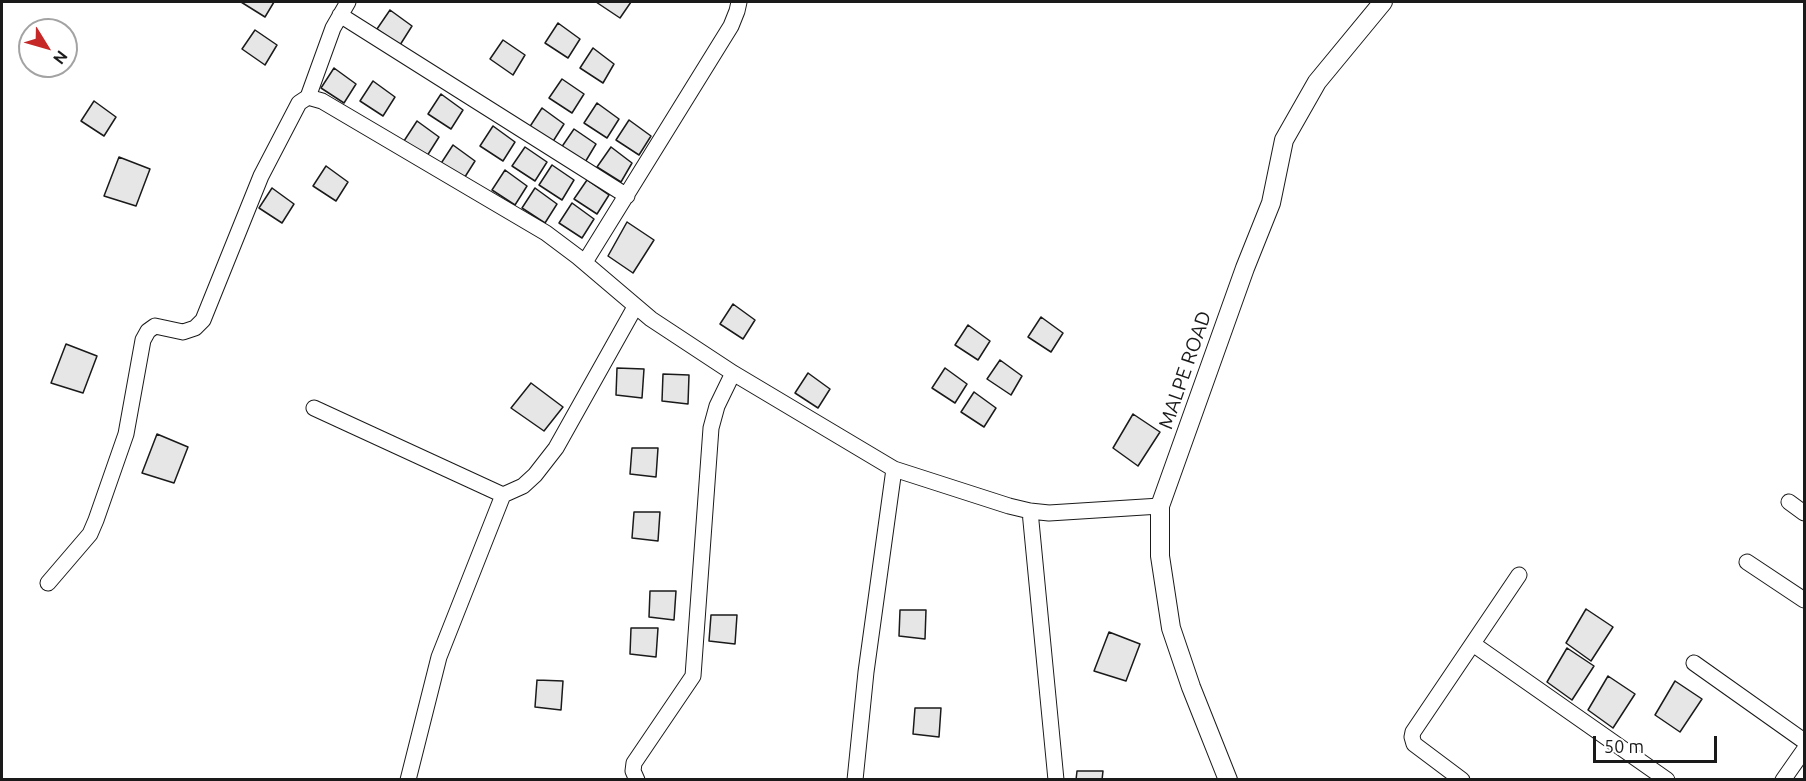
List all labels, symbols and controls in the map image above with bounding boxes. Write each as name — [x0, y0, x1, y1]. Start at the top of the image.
north arrow — [18, 18, 78, 78]
text: N — [50, 47, 72, 68]
street label: MALPE ROAD — [1154, 308, 1216, 432]
scale bar — [1596, 724, 1720, 762]
text: 50 m — [1604, 736, 1644, 756]

